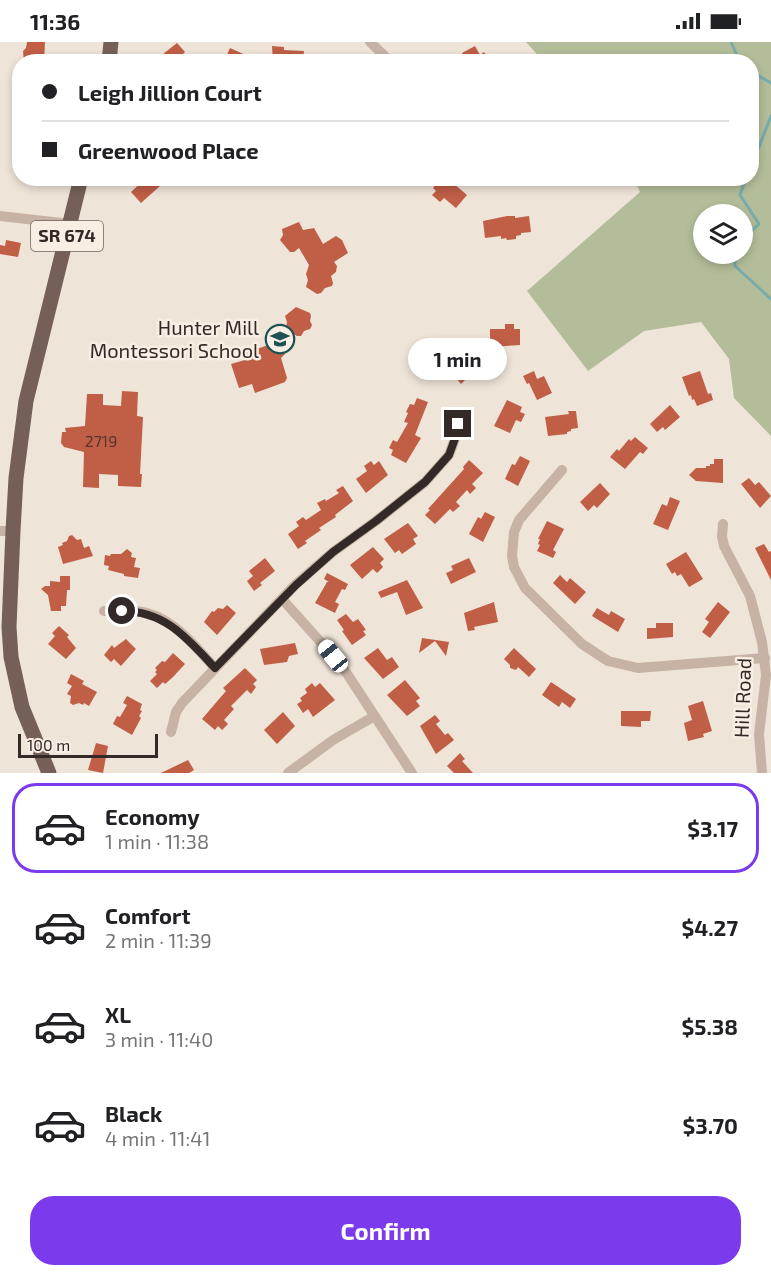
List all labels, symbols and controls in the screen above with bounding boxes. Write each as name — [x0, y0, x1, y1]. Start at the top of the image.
text: 11:36 — [30, 8, 80, 34]
text: Leigh Jillion Court — [78, 79, 262, 105]
text: Greenwood Place — [78, 137, 259, 163]
map controls — [693, 204, 753, 264]
button: layers — [693, 204, 753, 264]
road number: SR 674 — [31, 221, 103, 251]
place label: Hunter Mill Montessori School — [90, 315, 259, 362]
school or university icon: Hunter Mill Montessori School — [264, 323, 296, 355]
callout: 1 min — [408, 337, 508, 379]
text: 1 min — [433, 347, 482, 371]
route end — [444, 410, 471, 437]
house number: 2719 — [85, 431, 117, 450]
route start — [108, 597, 135, 624]
car — [315, 636, 351, 676]
street label: Hill Road — [729, 657, 755, 738]
scale bar — [18, 731, 158, 758]
text: 100 m — [27, 735, 70, 754]
icon: car — [33, 801, 87, 855]
text: Economy — [105, 803, 200, 829]
text: $3.17 — [687, 815, 738, 841]
text: 1 min · 11:38 — [105, 829, 209, 853]
icon: car — [33, 900, 87, 954]
text: Comfort — [105, 902, 190, 928]
text: $4.27 — [681, 914, 738, 940]
text: 2 min · 11:39 — [105, 928, 212, 952]
icon: car — [33, 999, 87, 1053]
text: XL — [105, 1001, 131, 1027]
text: $5.38 — [682, 1013, 738, 1039]
text: 3 min · 11:40 — [105, 1027, 213, 1051]
icon: car — [33, 1098, 87, 1152]
text: Black — [105, 1100, 162, 1126]
text: $3.70 — [683, 1112, 738, 1138]
text: 4 min · 11:41 — [105, 1126, 210, 1150]
button: Confirm — [30, 1196, 741, 1265]

